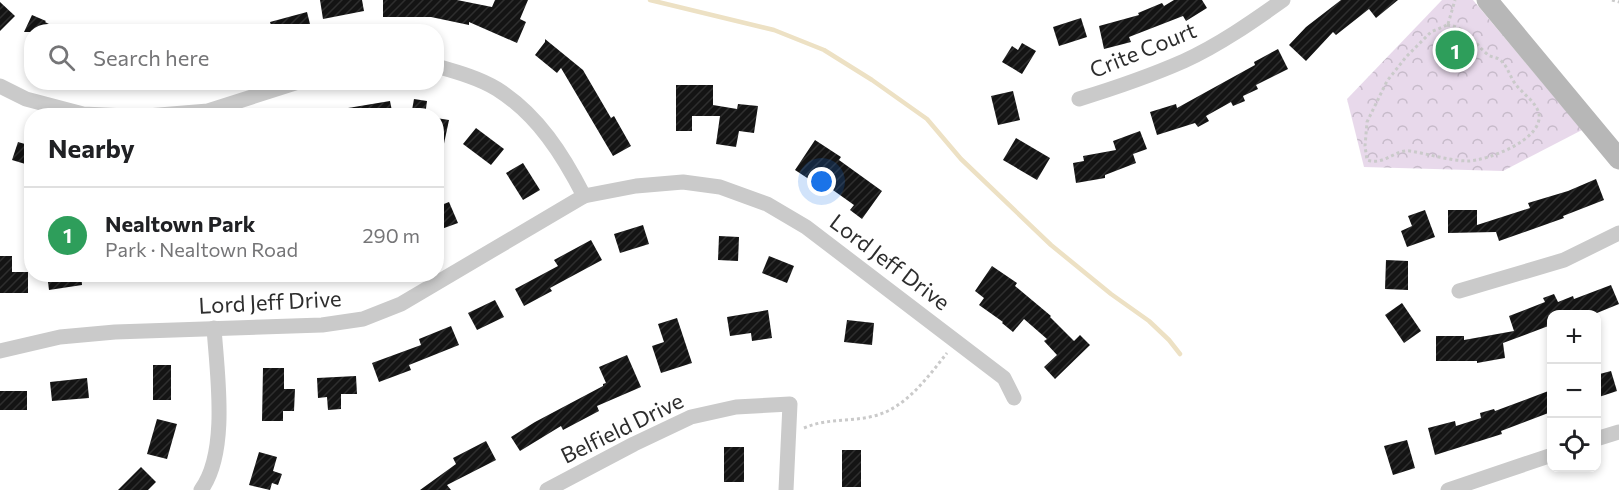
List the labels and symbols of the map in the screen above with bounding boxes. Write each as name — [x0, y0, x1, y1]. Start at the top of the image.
street label: Crite Court — [1086, 16, 1200, 83]
pin: 1 — [1436, 28, 1474, 72]
your location — [807, 167, 836, 196]
street label: Lord Jeff Drive — [825, 208, 956, 315]
street label: Lord Jeff Drive — [198, 284, 342, 319]
street label: Belfield Drive — [556, 386, 687, 469]

